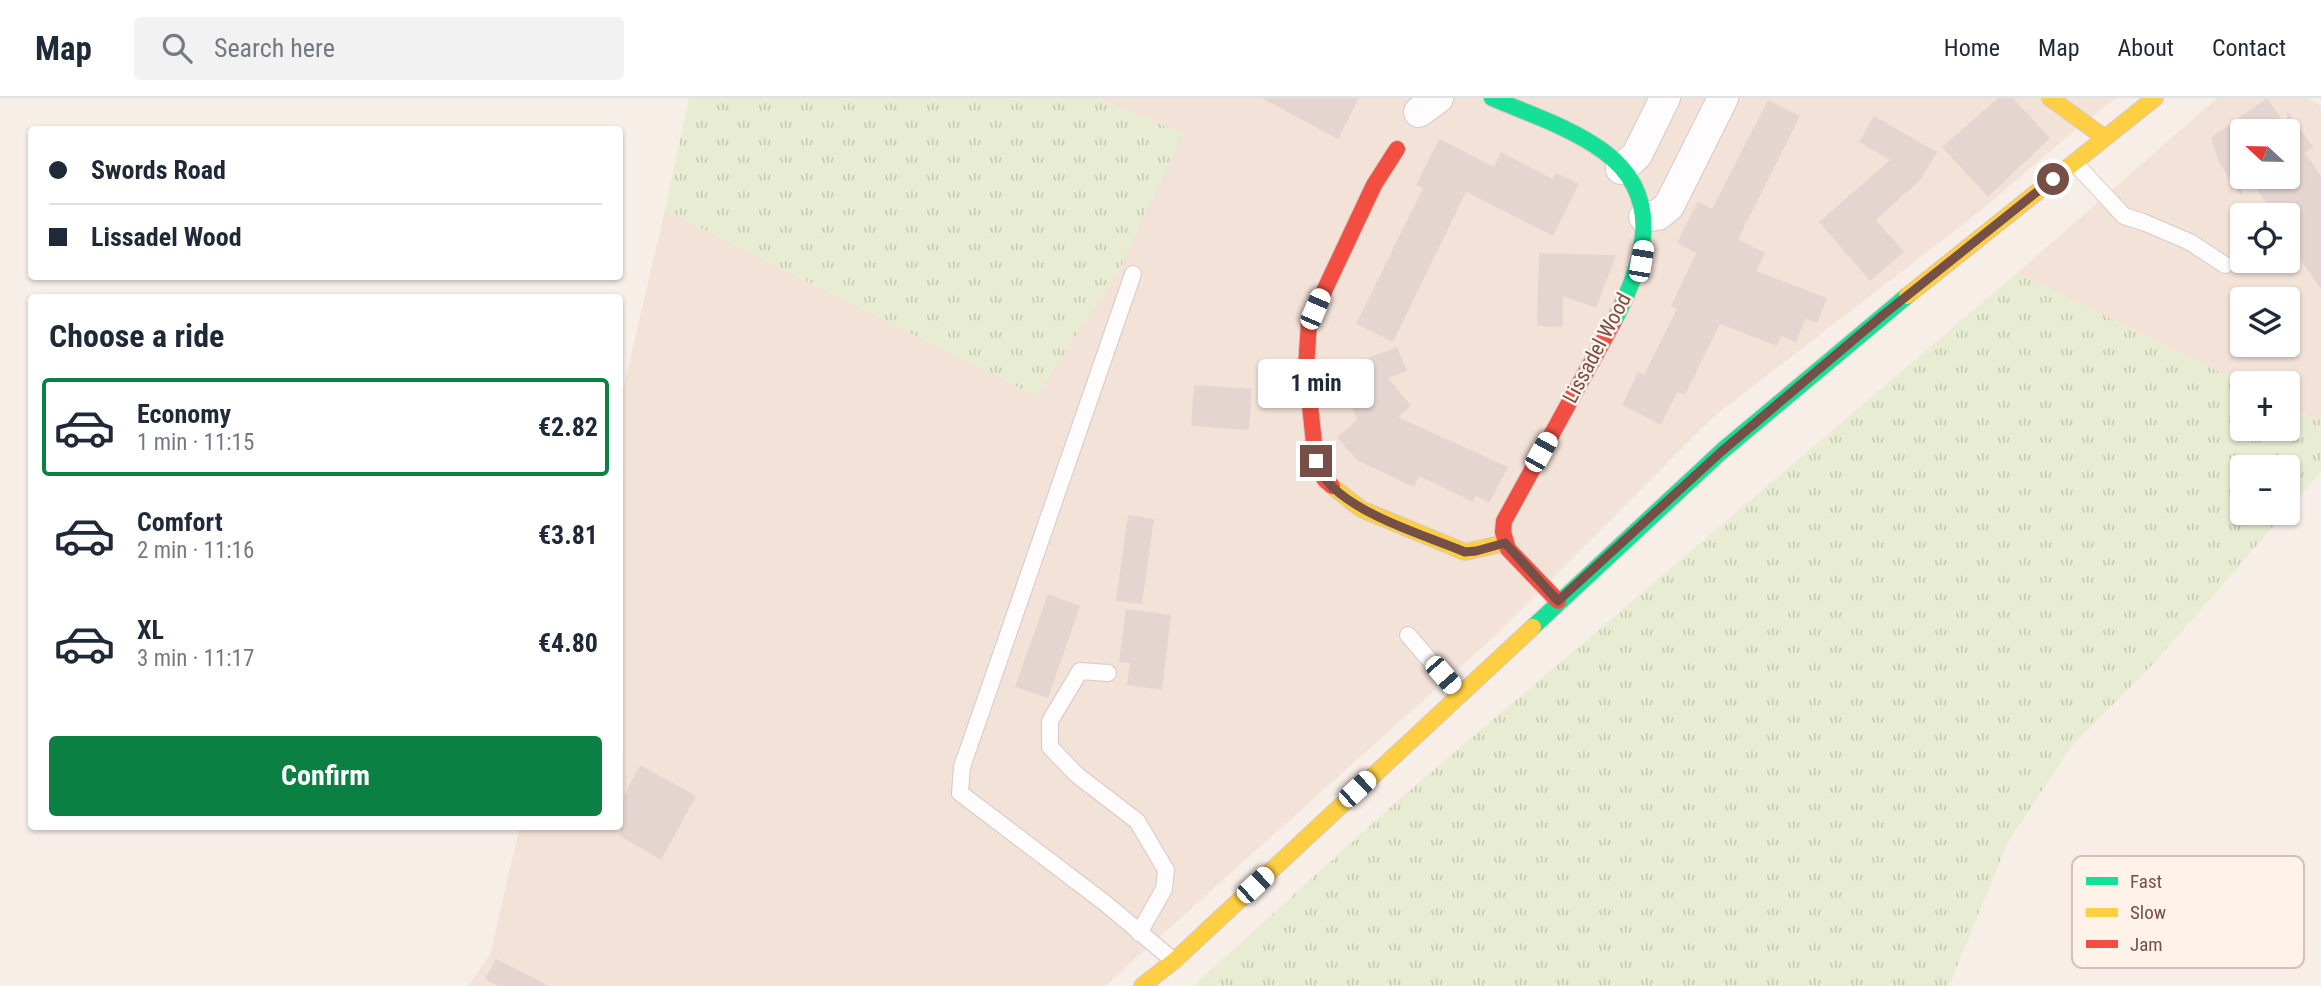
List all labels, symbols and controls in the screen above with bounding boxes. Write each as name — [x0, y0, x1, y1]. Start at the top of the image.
search box — [134, 17, 624, 80]
text: Map — [35, 29, 92, 68]
icon: search — [158, 29, 196, 67]
text: Search here — [214, 33, 335, 63]
text: Home — [1944, 34, 2000, 62]
text: Map — [2038, 34, 2080, 62]
text: About — [2118, 34, 2174, 62]
text: Contact — [2212, 34, 2286, 62]
north arrow — [2230, 119, 2300, 189]
map controls — [2230, 119, 2300, 525]
text: Swords Road — [91, 155, 226, 185]
route start — [2037, 163, 2069, 195]
button: locate — [2230, 203, 2300, 273]
text: Lissadel Wood — [91, 222, 242, 252]
car — [1628, 238, 1655, 284]
car — [1298, 286, 1333, 332]
button: layers — [2230, 287, 2300, 357]
street label: Lissadel Wood — [1558, 289, 1636, 407]
text: Choose a ride — [49, 317, 224, 355]
callout: 1 min — [1258, 360, 1374, 408]
text: 1 min — [1290, 370, 1342, 397]
button: + — [2230, 371, 2300, 441]
icon: car — [53, 396, 116, 459]
text: Economy — [137, 399, 231, 429]
text: €2.82 — [538, 412, 598, 442]
text: 1 min · 11:15 — [137, 429, 254, 456]
car — [1522, 429, 1561, 475]
route end — [1300, 445, 1332, 477]
button: − — [2230, 455, 2300, 525]
icon: car — [53, 504, 116, 567]
text: Comfort — [137, 507, 223, 537]
text: €3.81 — [538, 520, 598, 550]
text: 2 min · 11:16 — [137, 537, 254, 564]
icon: car — [53, 612, 116, 675]
text: XL — [137, 615, 164, 645]
text: €4.80 — [538, 628, 598, 658]
text: 3 min · 11:17 — [137, 645, 254, 672]
car — [1422, 652, 1465, 698]
button: Confirm — [49, 736, 602, 816]
car — [1335, 767, 1380, 811]
legend — [2072, 856, 2304, 968]
car — [1233, 863, 1278, 907]
text: Fast — [2130, 870, 2162, 893]
text: Slow — [2130, 901, 2166, 924]
text: Jam — [2130, 933, 2163, 956]

